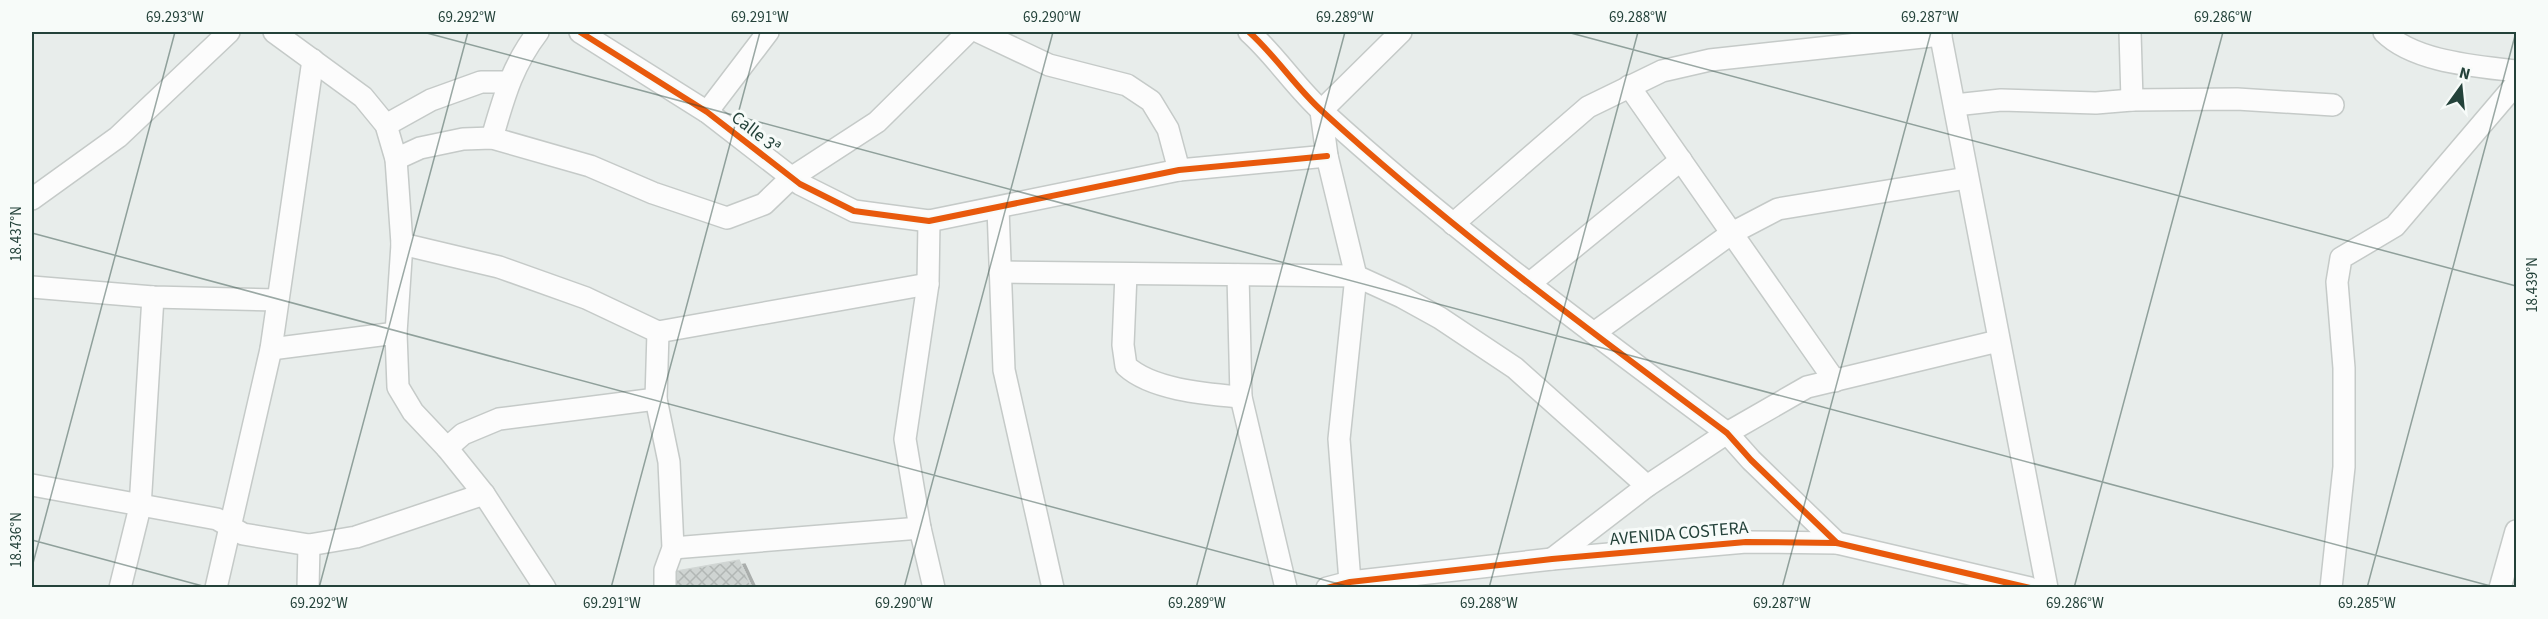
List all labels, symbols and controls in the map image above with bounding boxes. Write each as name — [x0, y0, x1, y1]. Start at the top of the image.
text: 69.293°W — [146, 7, 204, 28]
text: 69.292°W — [438, 7, 496, 28]
text: 69.291°W — [731, 7, 789, 28]
text: 69.290°W — [1023, 7, 1081, 28]
text: 69.289°W — [1316, 7, 1374, 28]
text: 69.288°W — [1609, 7, 1667, 28]
text: 69.287°W — [1901, 7, 1959, 28]
text: 69.286°W — [2194, 7, 2252, 28]
north arrow — [2431, 57, 2491, 117]
text: N — [2457, 61, 2473, 85]
street label: Calle 3ª — [726, 105, 786, 160]
text: 18.437°N — [6, 206, 27, 262]
text: 18.439°N — [2522, 257, 2543, 313]
text: 18.436°N — [6, 512, 27, 568]
street label: AVENIDA COSTERA — [1609, 515, 1750, 552]
text: 69.292°W — [290, 593, 348, 614]
text: 69.291°W — [583, 593, 641, 614]
text: 69.290°W — [875, 593, 933, 614]
text: 69.289°W — [1168, 593, 1226, 614]
text: 69.288°W — [1460, 593, 1518, 614]
text: 69.287°W — [1753, 593, 1811, 614]
text: 69.286°W — [2046, 593, 2104, 614]
text: 69.285°W — [2338, 593, 2396, 614]

